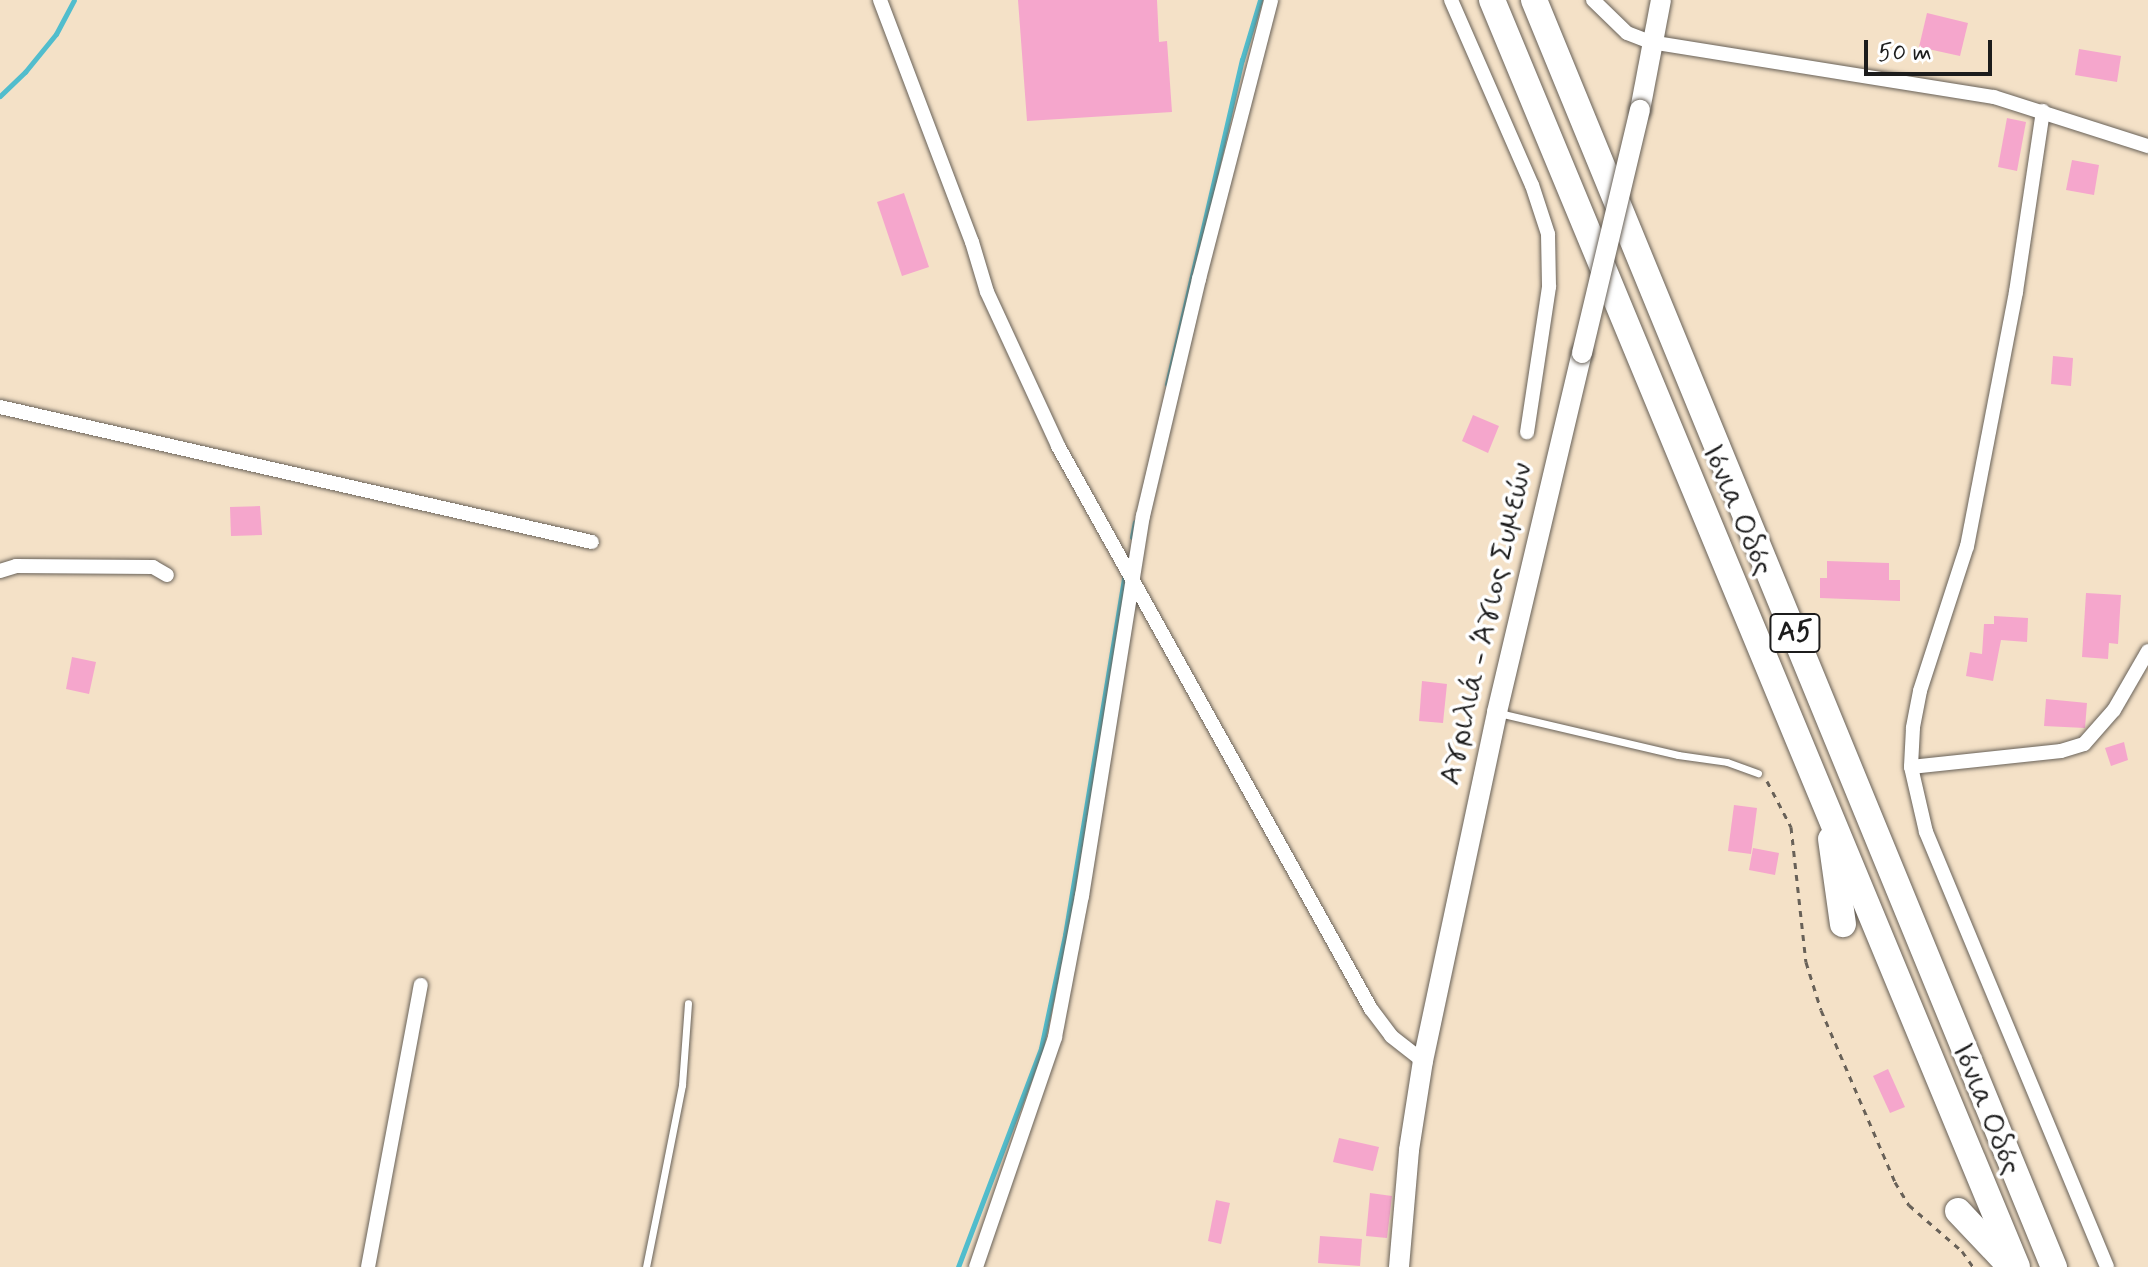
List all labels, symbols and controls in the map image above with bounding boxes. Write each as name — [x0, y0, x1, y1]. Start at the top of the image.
scale bar — [1868, 24, 1996, 74]
text: 50 m — [1878, 38, 1932, 69]
street label: Ιόνια Οδός — [1693, 439, 1781, 581]
street label: Αγριλιά - Άγιος Συμεών — [1432, 459, 1542, 789]
road number: Α5 — [1769, 609, 1821, 657]
street label: Ιόνια Οδός — [1943, 1038, 2029, 1180]

